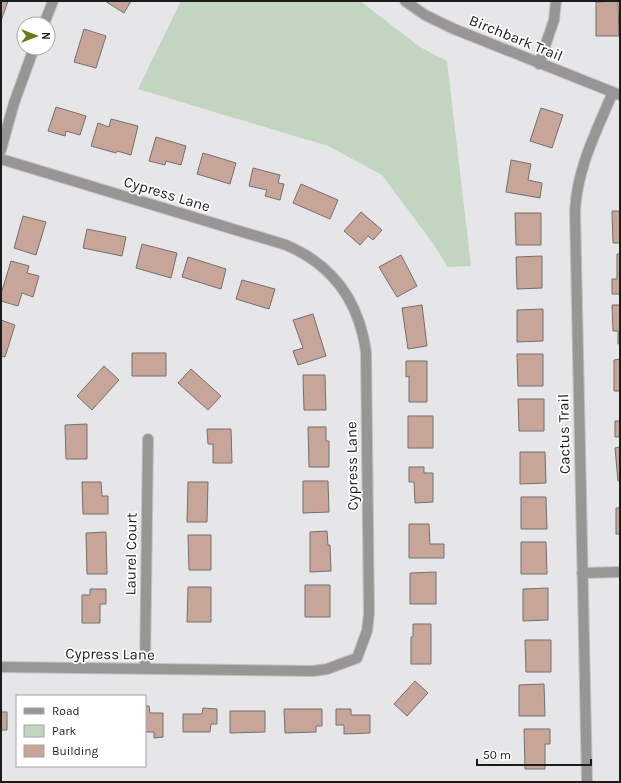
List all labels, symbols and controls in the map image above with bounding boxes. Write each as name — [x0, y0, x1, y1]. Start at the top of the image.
street label: Birchbark Trail — [467, 11, 565, 65]
north arrow — [16, 16, 56, 56]
text: N — [39, 32, 52, 40]
street label: Cypress Lane — [122, 172, 212, 216]
street label: Cactus Trail — [554, 394, 574, 474]
street label: Cypress Lane — [342, 421, 362, 511]
street label: Laurel Court — [121, 512, 141, 596]
street label: Cypress Lane — [65, 644, 155, 664]
legend — [16, 695, 146, 767]
text: Road — [52, 704, 80, 718]
text: Park — [52, 724, 77, 738]
scale bar — [477, 741, 591, 767]
text: Building — [52, 744, 99, 758]
text: 50 m — [483, 748, 511, 762]

